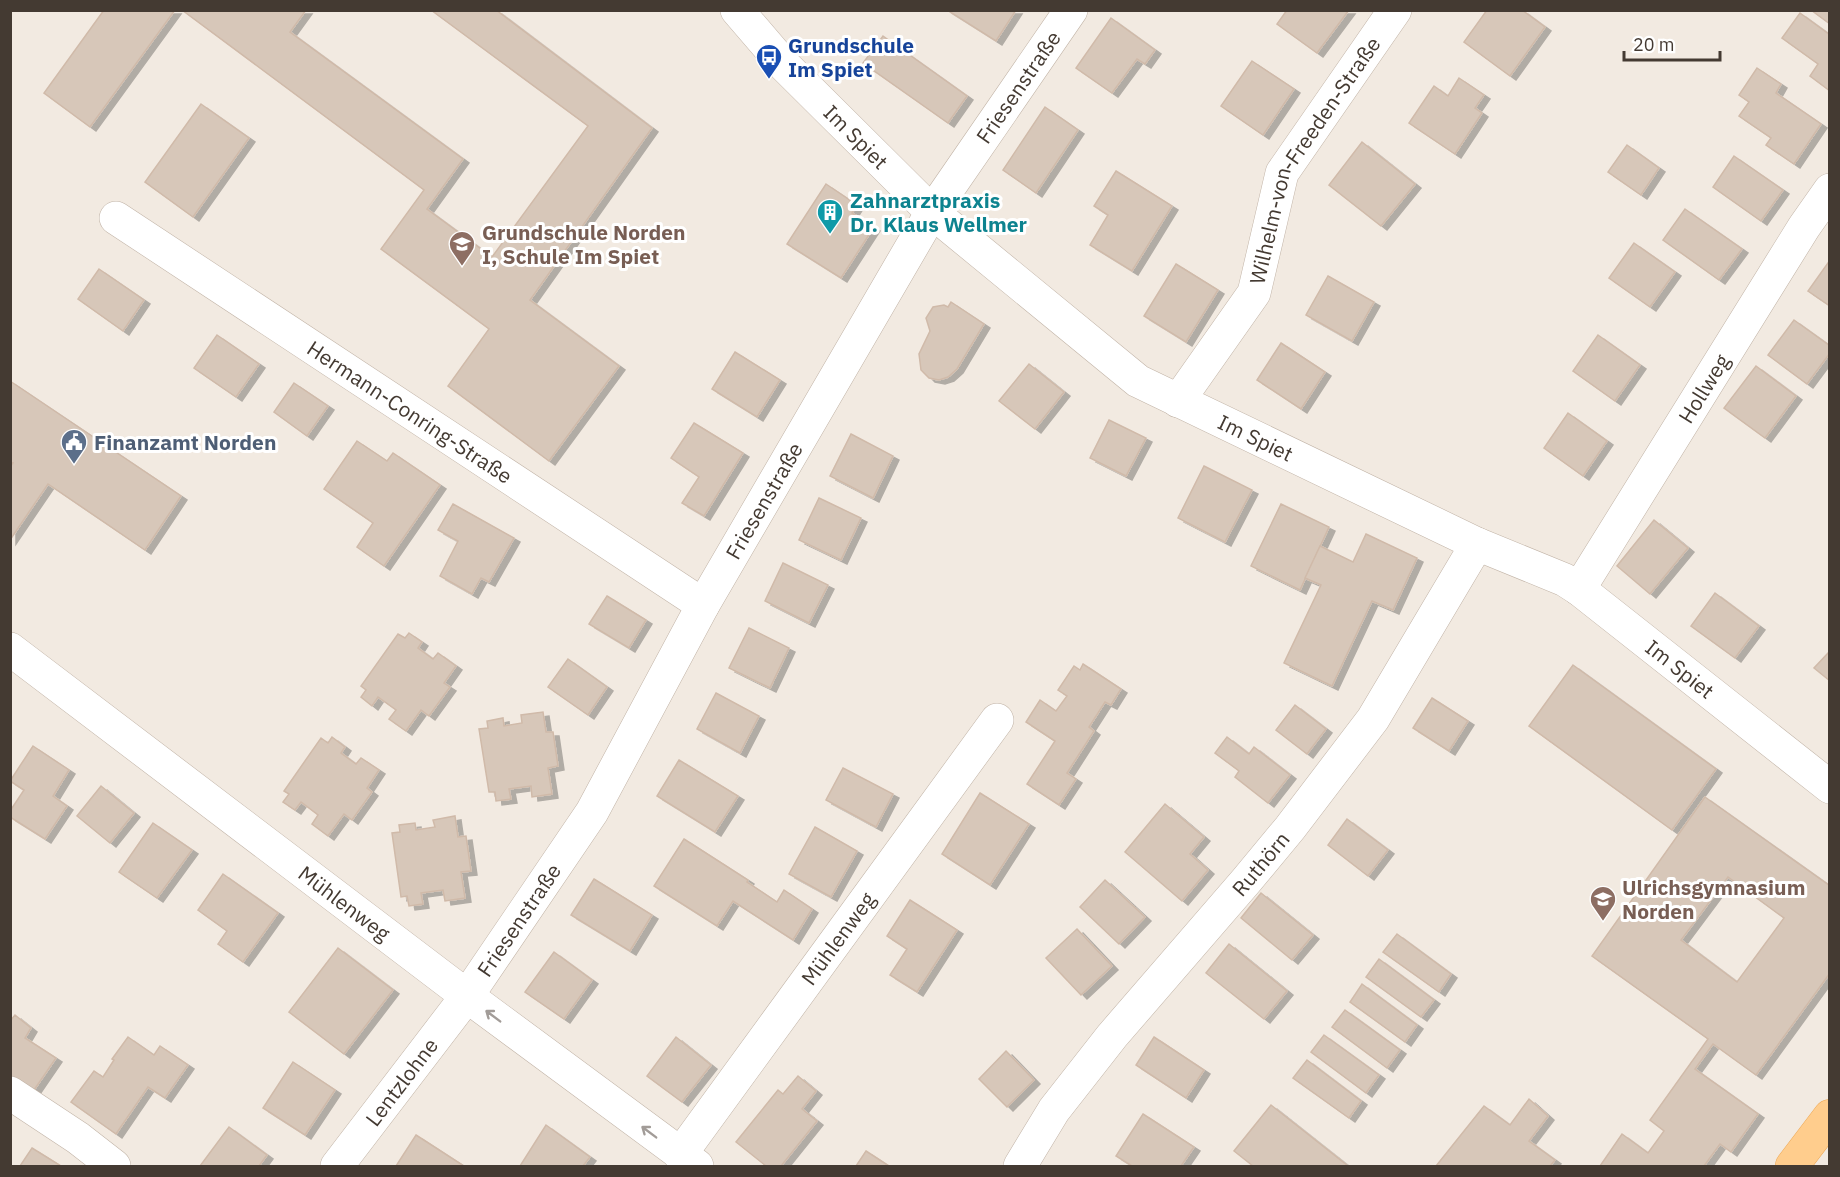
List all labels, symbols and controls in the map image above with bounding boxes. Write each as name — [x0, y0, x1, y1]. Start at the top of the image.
scale bar — [1624, 24, 1720, 62]
street label: Friesenstraße — [969, 25, 1067, 149]
place label: Grundschule Im Spiet — [788, 31, 914, 83]
street label: Wilhelm-von-Freeden-Straße — [1243, 31, 1386, 287]
text: 20 m — [1633, 33, 1675, 56]
bus stop icon: Grundschule Im Spiet — [754, 42, 784, 80]
street label: Im Spiet — [818, 98, 894, 175]
place label: Zahnarztpraxis Dr. Klaus Wellmer — [850, 186, 1028, 238]
building icon: Zahnarztpraxis Dr. Klaus Wellmer — [815, 197, 845, 235]
place label: Grundschule Norden I, Schule Im Spiet — [482, 218, 686, 270]
school or university icon: Grundschule Norden I, Schule Im Spiet — [447, 229, 477, 267]
street label: Hermann-Conring-Straße — [302, 334, 518, 490]
street label: Hollweg — [1671, 349, 1736, 428]
street label: Im Spiet — [1213, 408, 1298, 468]
public building icon: Finanzamt Norden — [59, 427, 89, 465]
place label: Finanzamt Norden — [94, 428, 276, 456]
street label: Friesenstraße — [719, 437, 809, 564]
street label: Im Spiet — [1640, 633, 1720, 705]
street label: Ruthörn — [1225, 825, 1296, 902]
street label: Friesenstraße — [470, 858, 567, 982]
street label: Mühlenweg — [293, 859, 396, 947]
place label: Ulrichsgymnasium Norden — [1622, 873, 1805, 925]
school or university icon: Ulrichsgymnasium Norden — [1588, 884, 1618, 922]
street label: Mühlenweg — [795, 886, 881, 991]
one-way arrow — [485, 1009, 501, 1022]
street label: Lentzlohne — [359, 1032, 444, 1132]
one-way arrow — [642, 1126, 658, 1139]

